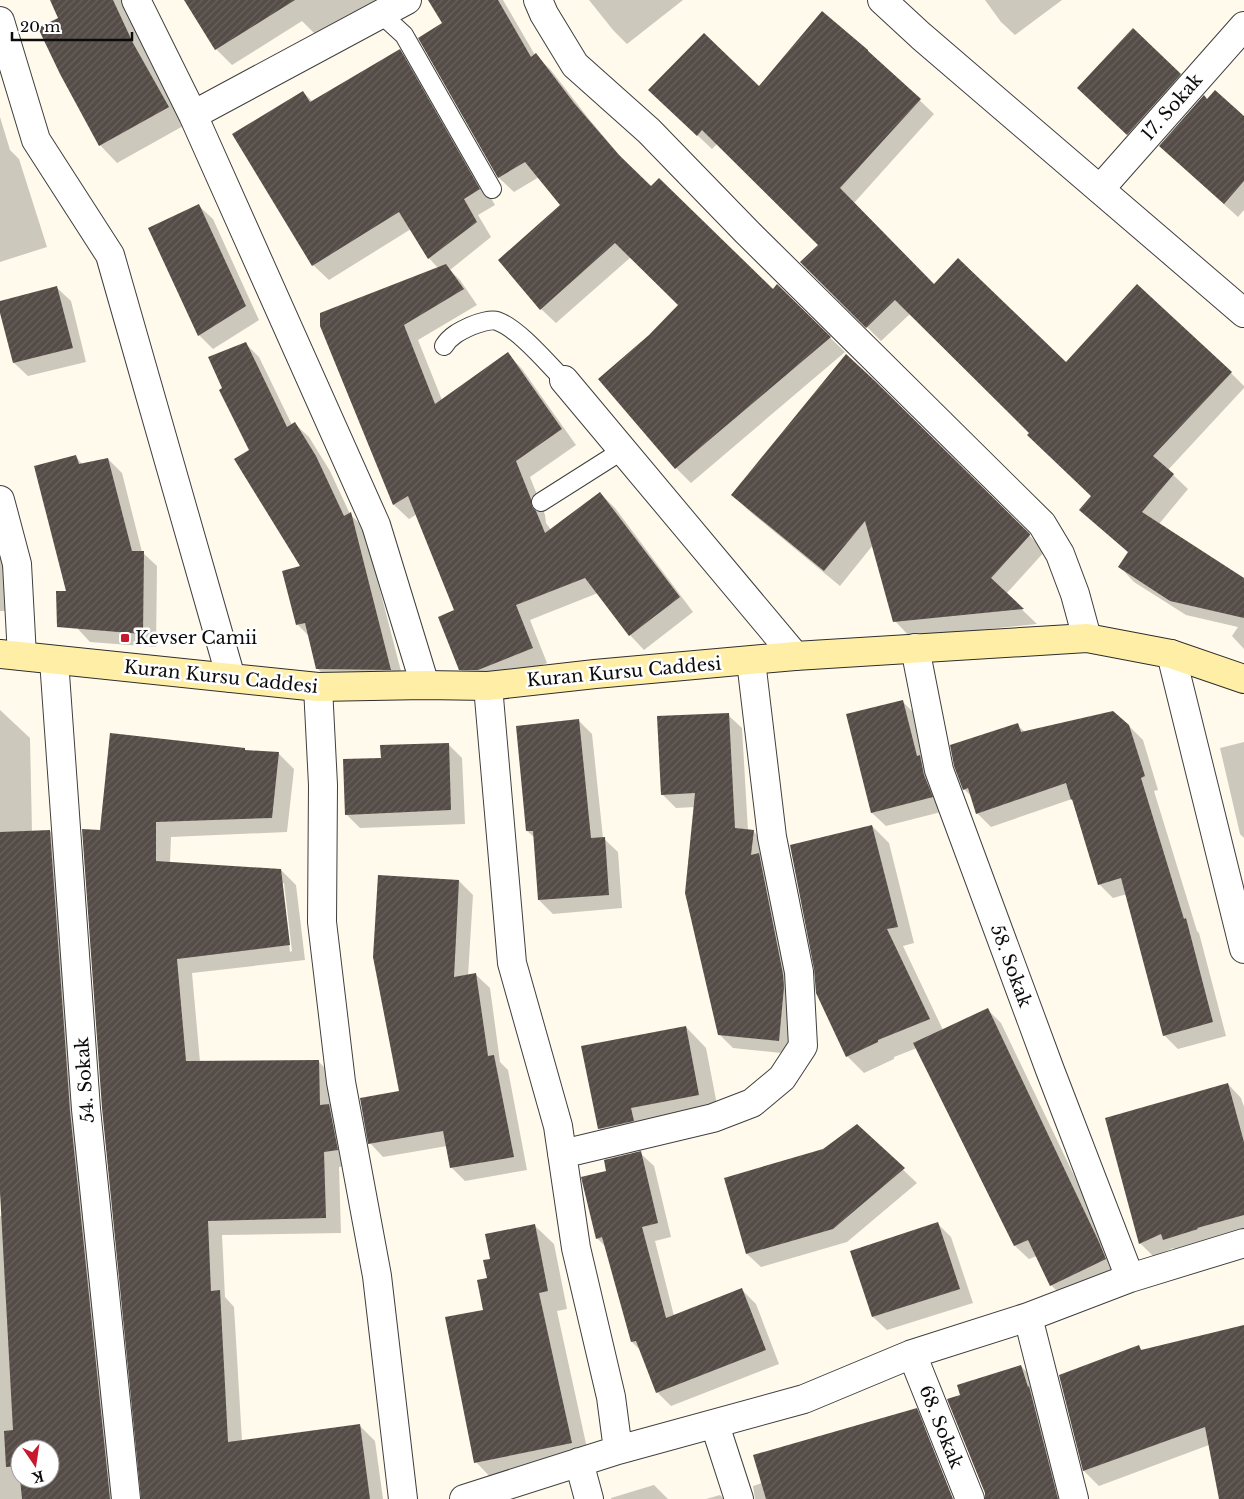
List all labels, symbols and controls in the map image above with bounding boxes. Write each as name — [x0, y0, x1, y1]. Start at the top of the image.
scale bar — [12, 10, 132, 42]
text: 20 m — [20, 17, 60, 36]
street label: 17. Sokak — [1137, 69, 1207, 145]
place label: Kevser Camii — [135, 627, 257, 649]
marker: Kevser Camii — [119, 632, 131, 644]
street label: Kuran Kursu Caddesi — [526, 653, 722, 691]
street label: Kuran Kursu Caddesi — [123, 656, 319, 698]
street label: 58. Sokak — [986, 922, 1036, 1010]
street label: 54. Sokak — [71, 1036, 99, 1124]
street label: 68. Sokak — [914, 1382, 968, 1472]
north arrow — [10, 1439, 60, 1489]
text: K — [30, 1467, 46, 1487]

